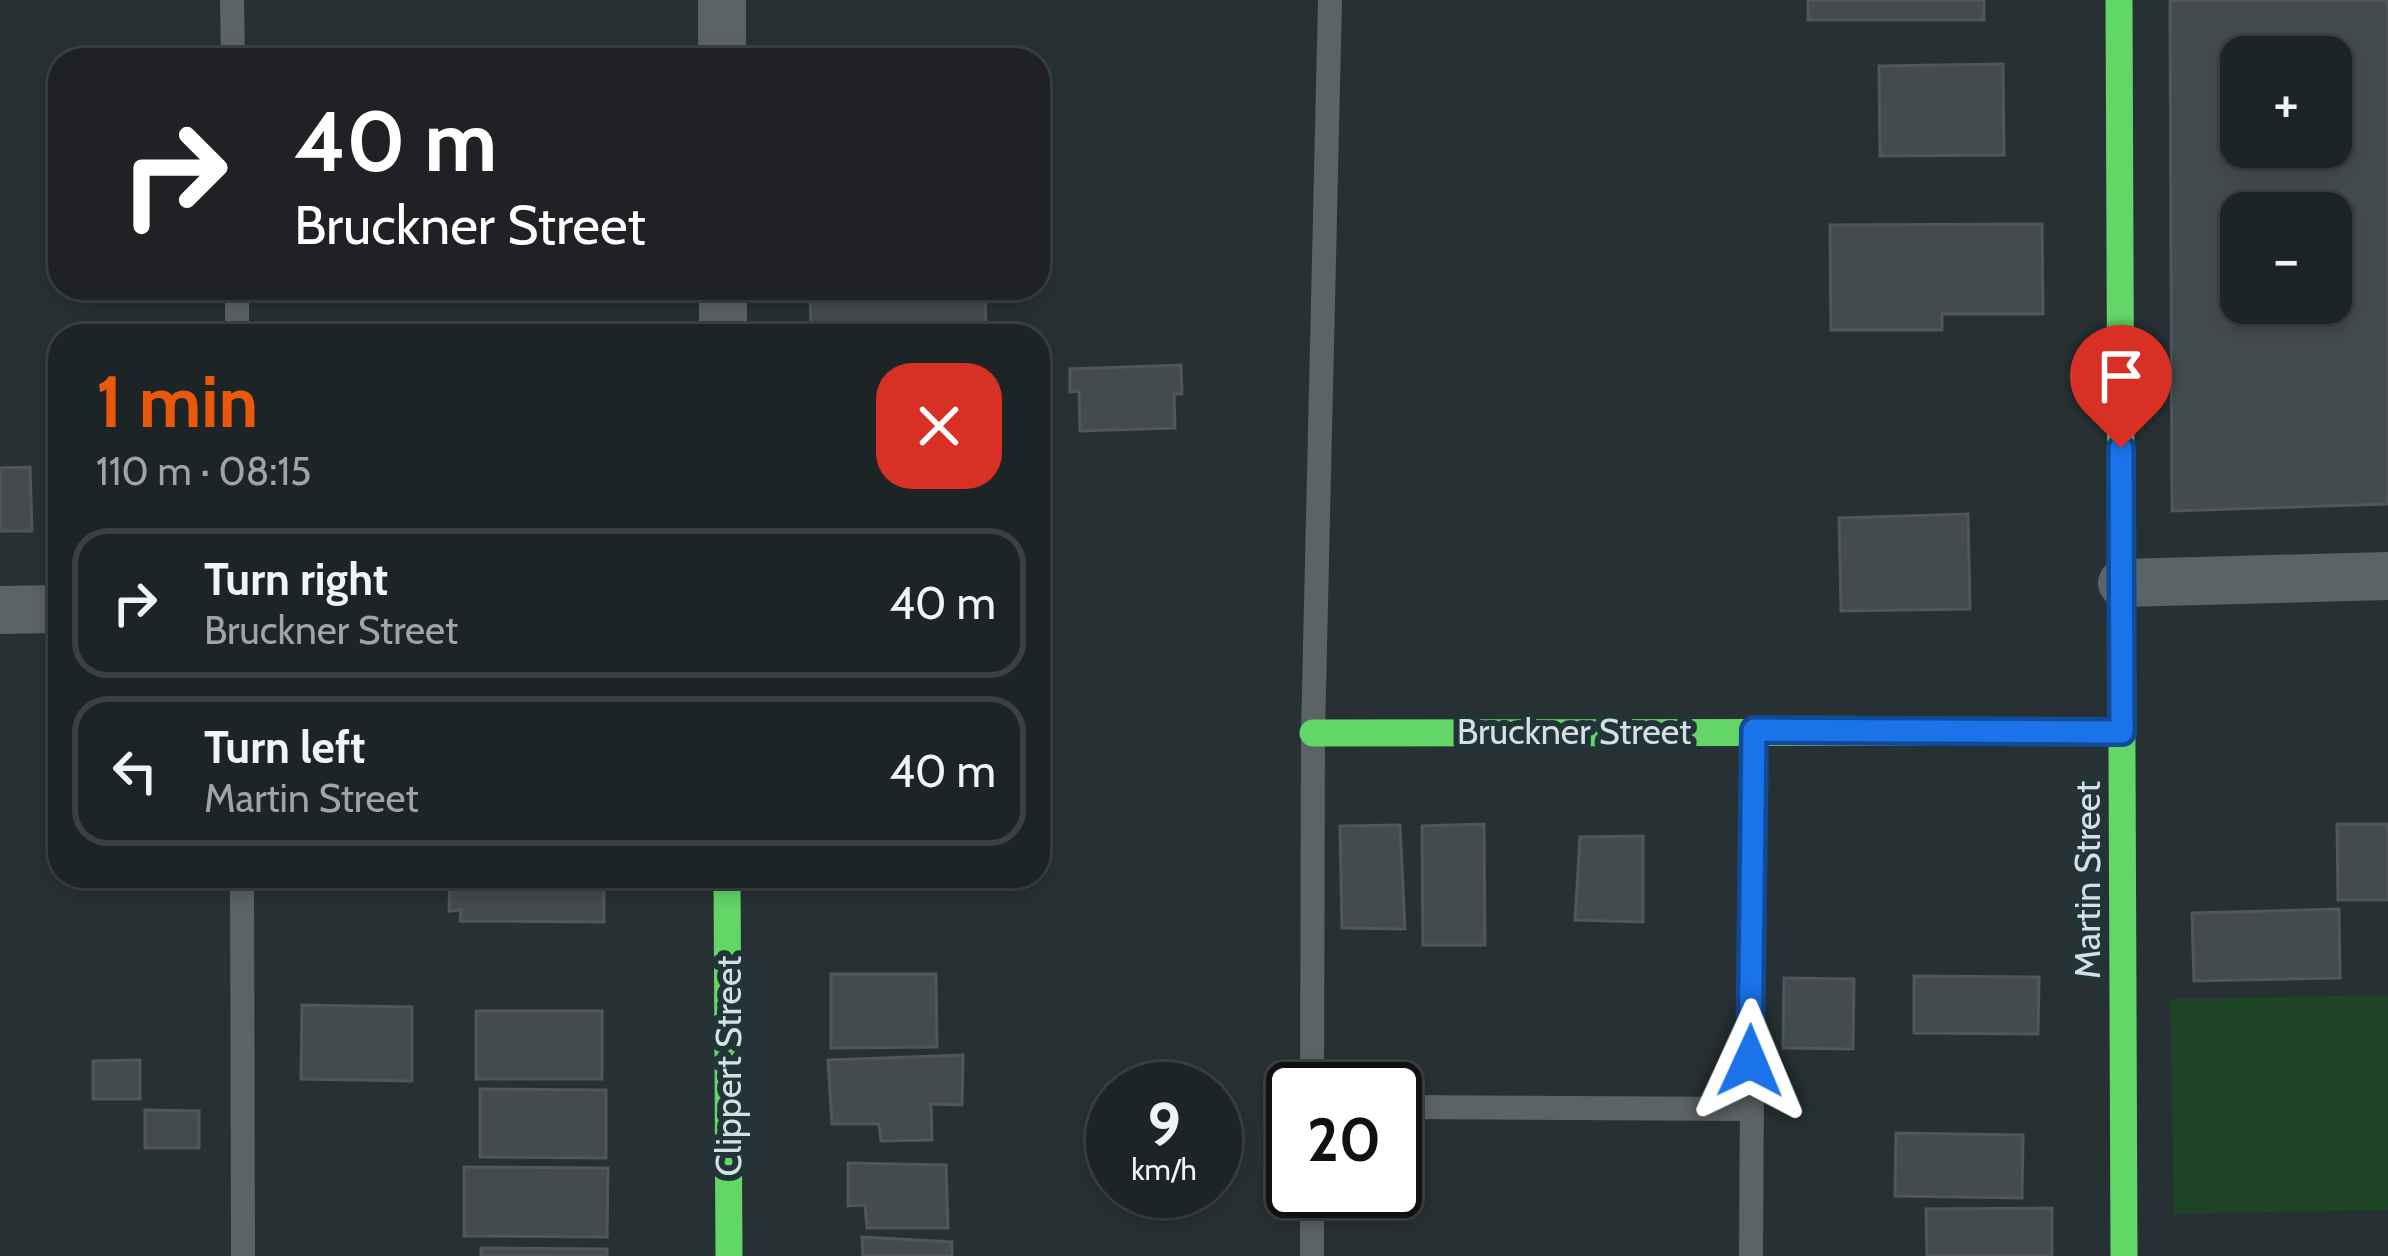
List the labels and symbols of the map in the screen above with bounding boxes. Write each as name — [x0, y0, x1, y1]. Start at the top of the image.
pin — [2070, 325, 2172, 448]
street label: Bruckner Street — [1457, 709, 1691, 753]
street label: Martin Street — [2065, 781, 2109, 979]
street label: Clippert Street — [706, 956, 750, 1176]
position arrow — [1687, 998, 1813, 1124]
speed limit sign: 20 — [1266, 1062, 1422, 1218]

